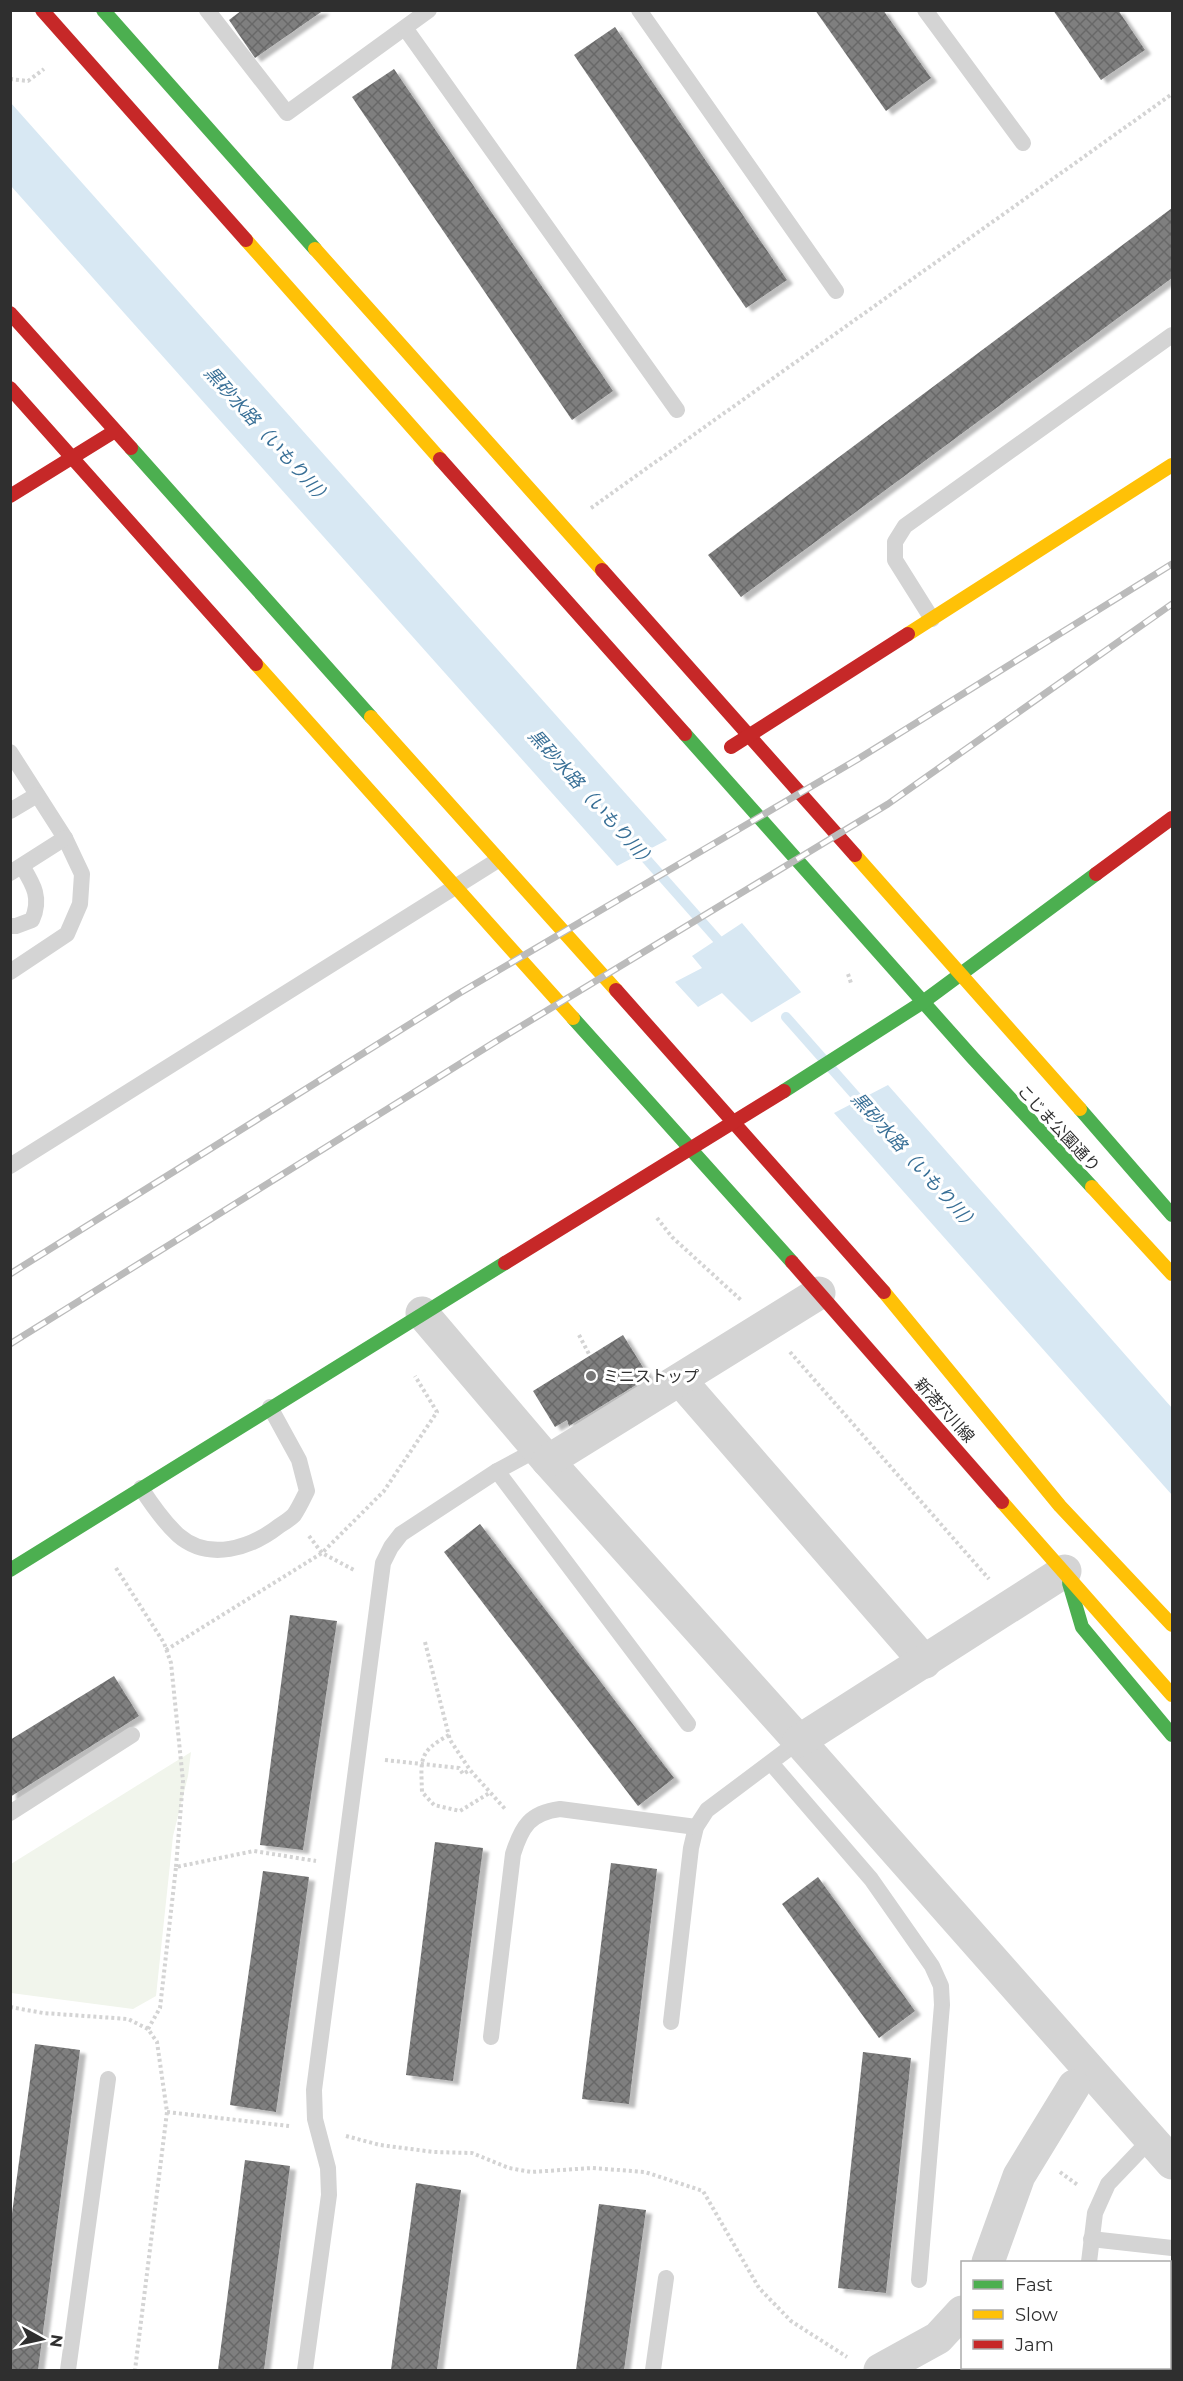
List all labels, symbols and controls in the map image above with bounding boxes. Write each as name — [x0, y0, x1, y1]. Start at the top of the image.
water label: 黒砂水路（いもり川） — [200, 362, 336, 510]
water label: 黒砂水路（いもり川） — [524, 725, 660, 873]
street label: こじま公園通り — [1013, 1081, 1104, 1176]
water label: 黒砂水路（いもり川） — [847, 1088, 983, 1236]
place label: ミニストップ — [603, 1367, 699, 1386]
marker: ミニストップ — [584, 1369, 598, 1383]
street label: 新港穴川線 — [911, 1374, 978, 1446]
legend — [961, 2261, 1171, 2369]
text: Fast — [1015, 2274, 1053, 2296]
text: Slow — [1015, 2304, 1058, 2326]
north arrow — [12, 2309, 72, 2369]
text: N — [46, 2333, 67, 2349]
text: Jam — [1014, 2334, 1054, 2356]

